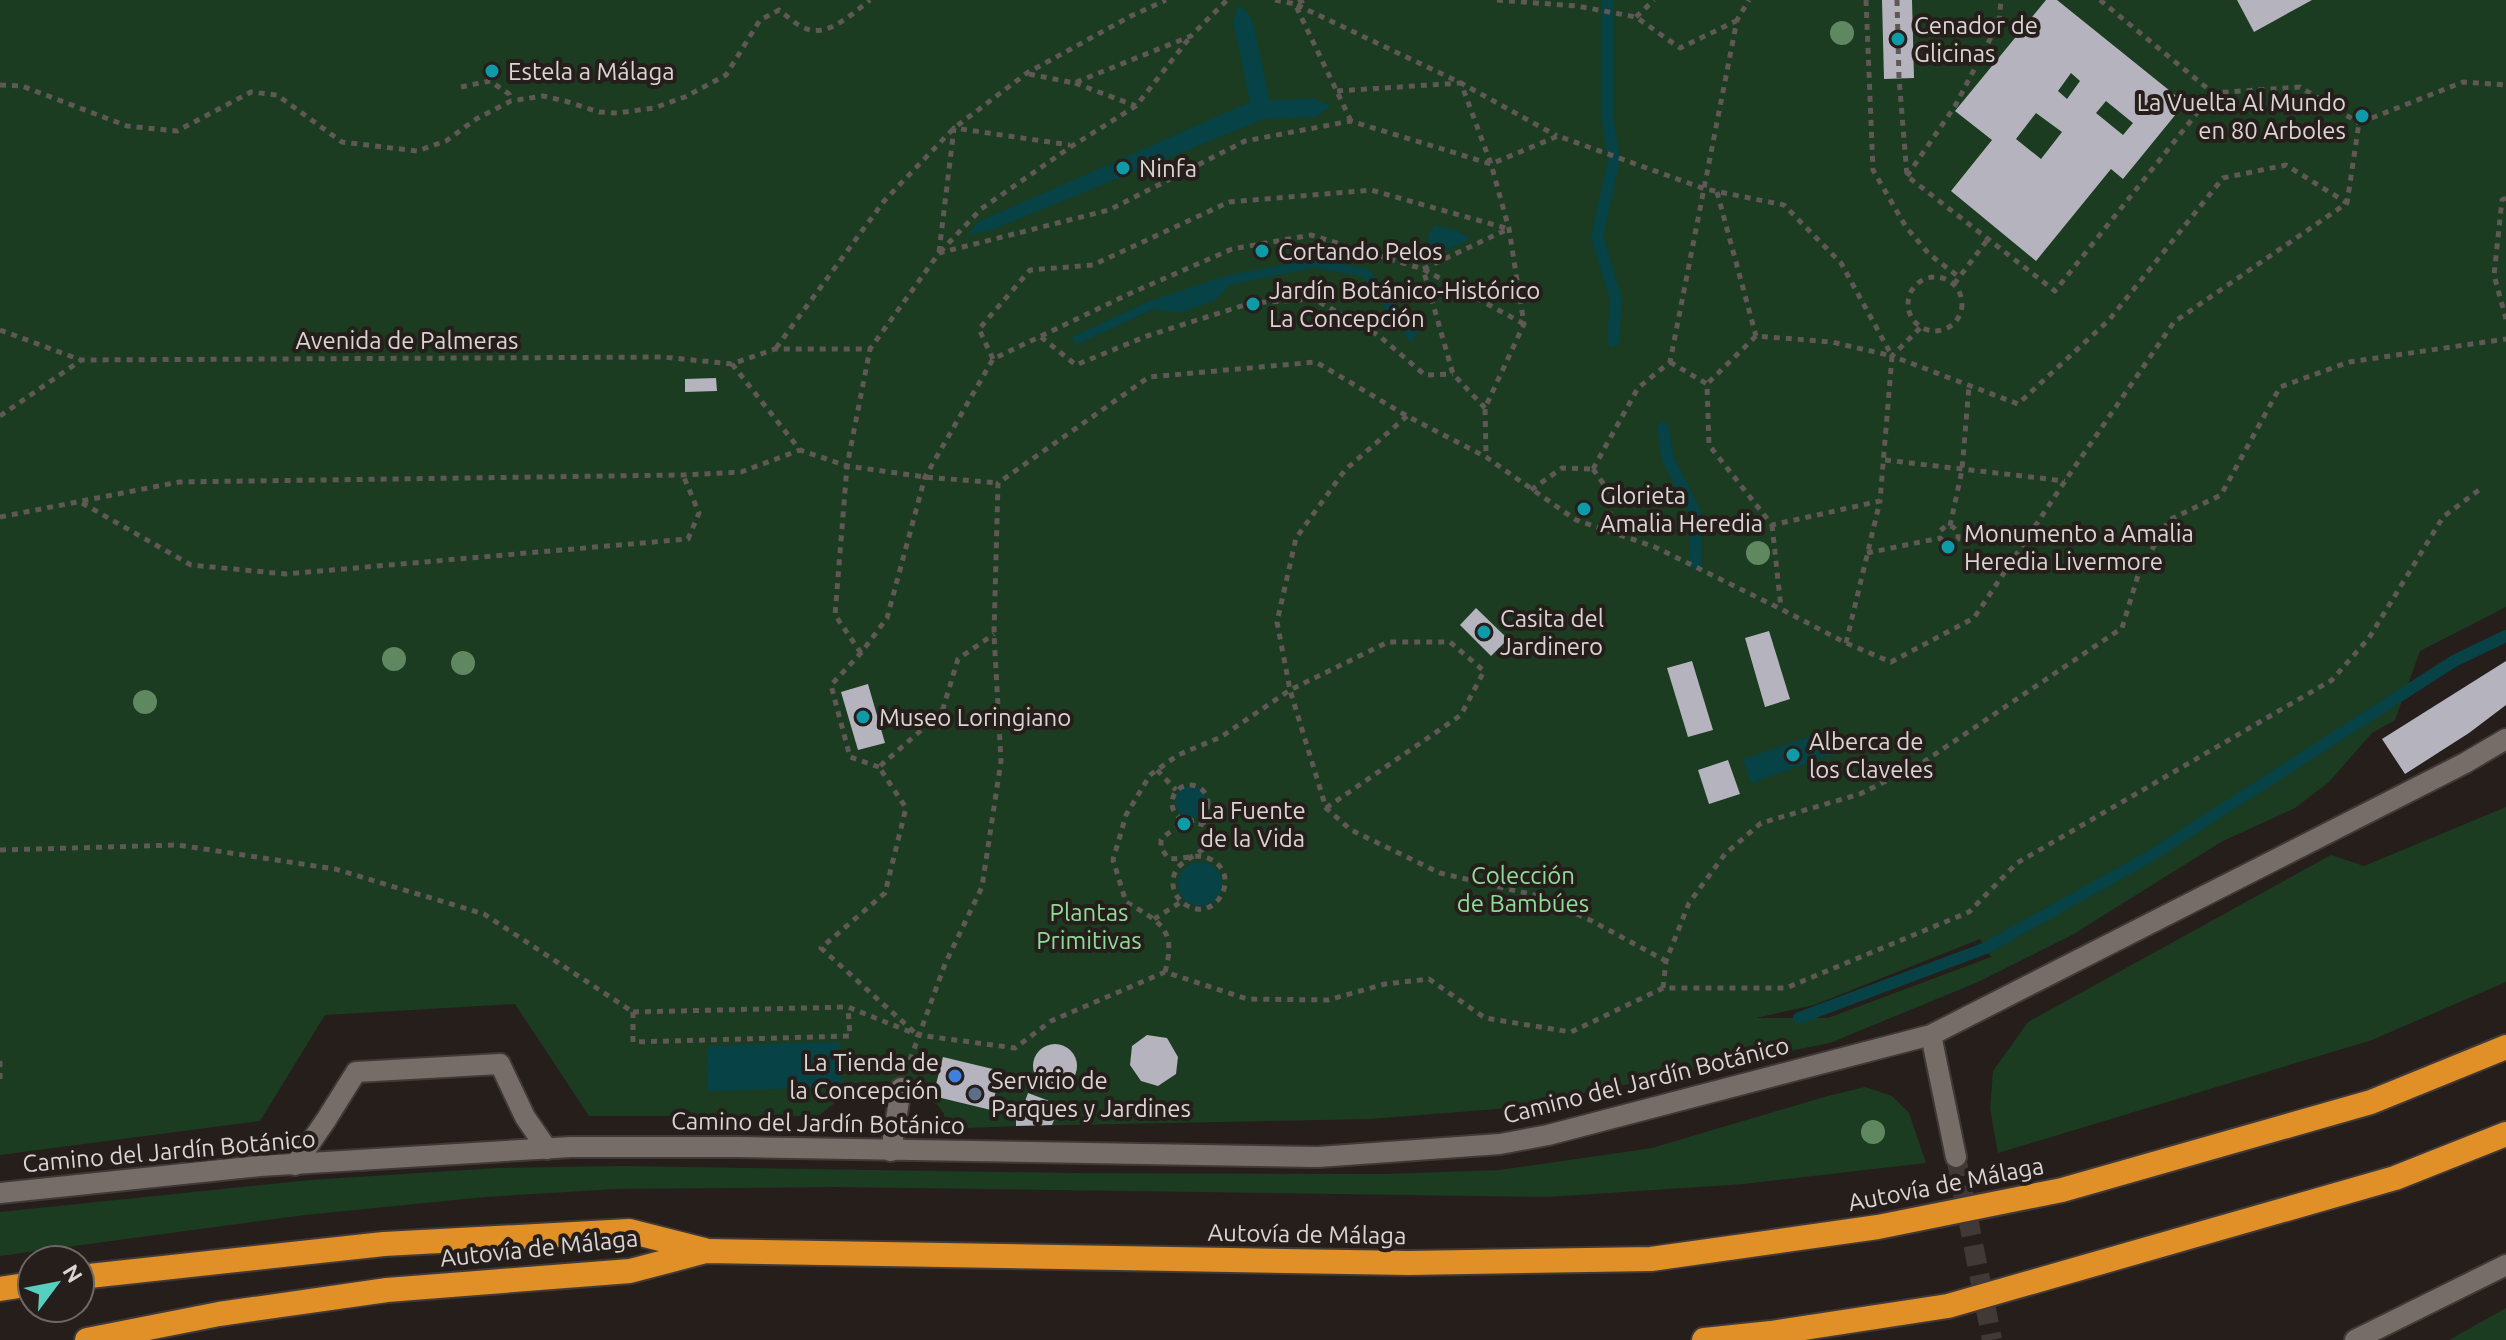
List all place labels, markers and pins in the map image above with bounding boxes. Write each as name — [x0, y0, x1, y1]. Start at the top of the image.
place label: Cenador de Glicinas — [1914, 12, 2038, 67]
marker: Cenador de Glicinas — [1889, 30, 1907, 48]
place label: Estela a Málaga — [508, 58, 675, 85]
marker: Estela a Málaga — [483, 62, 501, 80]
place label: La Vuelta Al Mundo en 80 Arboles — [2137, 89, 2346, 144]
marker: La Vuelta Al Mundo en 80 Arboles — [2353, 107, 2371, 125]
place label: Ninfa — [1139, 155, 1197, 182]
marker: Ninfa — [1114, 159, 1132, 177]
place label: Cortando Pelos — [1278, 238, 1443, 265]
marker: Cortando Pelos — [1253, 242, 1271, 260]
place label: Jardín Botánico-Histórico La Concepción — [1269, 277, 1540, 332]
marker: Jardín Botánico-Histórico La Concepción — [1244, 295, 1262, 313]
place label: Glorieta Amalia Heredia — [1600, 482, 1763, 537]
marker: Glorieta Amalia Heredia — [1575, 500, 1593, 518]
place label: Monumento a Amalia Heredia Livermore — [1964, 520, 2194, 575]
marker: Monumento a Amalia Heredia Livermore — [1939, 538, 1957, 556]
place label: Casita del Jardinero — [1500, 605, 1604, 660]
marker: Casita del Jardinero — [1475, 623, 1493, 641]
place label: Museo Loringiano — [879, 704, 1071, 731]
marker: Museo Loringiano — [854, 708, 872, 726]
place label: Alberca de los Claveles — [1809, 728, 1933, 783]
marker: Alberca de los Claveles — [1784, 746, 1802, 764]
place label: La Fuente de la Vida — [1200, 797, 1306, 852]
marker: La Fuente de la Vida — [1175, 815, 1193, 833]
place label: La Tienda de la Concepción — [789, 1049, 939, 1104]
marker: La Tienda de la Concepción — [946, 1067, 964, 1085]
place label: Servicio de Parques y Jardines — [991, 1067, 1191, 1122]
marker: Servicio de Parques y Jardines — [966, 1085, 984, 1103]

